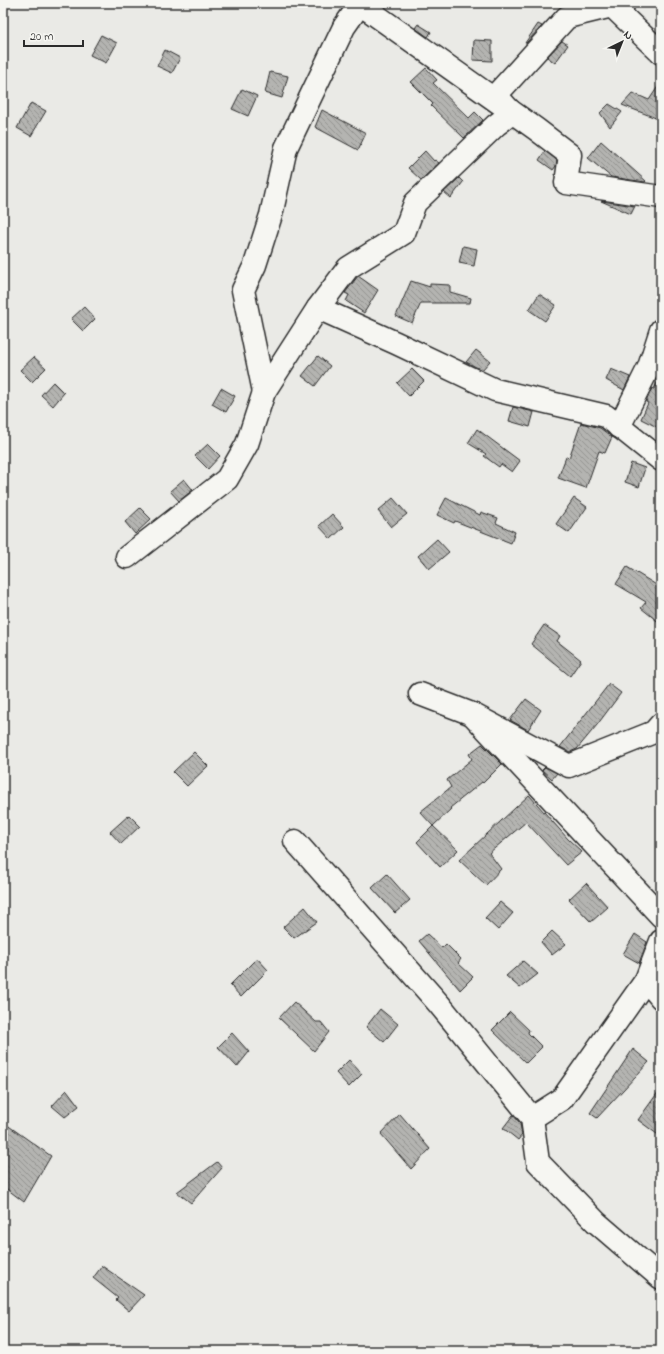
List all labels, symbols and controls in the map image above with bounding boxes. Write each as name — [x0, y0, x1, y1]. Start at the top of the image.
scale bar — [24, 22, 83, 48]
north arrow — [602, 22, 642, 62]
text: N — [620, 27, 636, 44]
text: 20 m — [30, 28, 53, 46]

